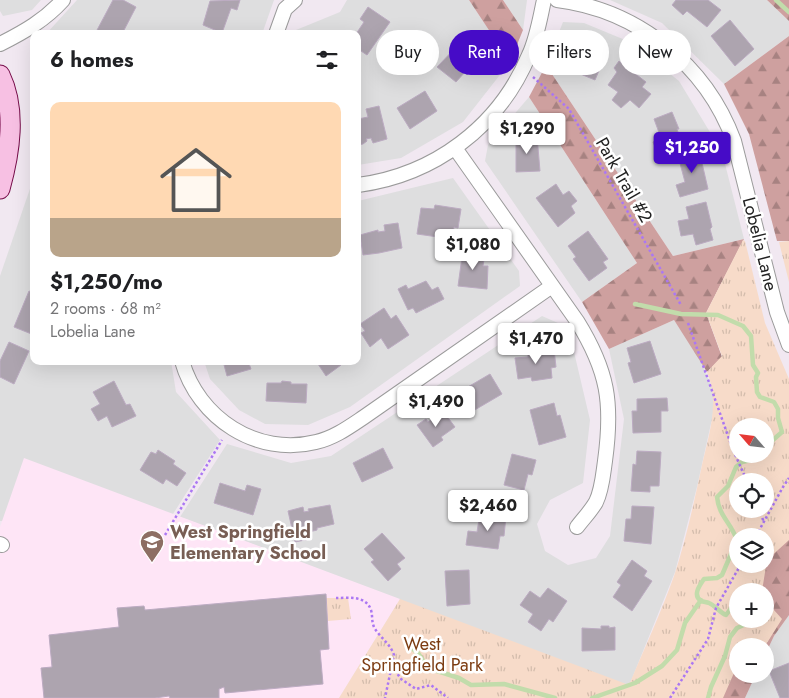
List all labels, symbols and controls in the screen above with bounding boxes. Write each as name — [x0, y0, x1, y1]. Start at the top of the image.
chip: Buy — [376, 30, 439, 75]
chip: Rent — [449, 30, 519, 75]
chip: Filters — [529, 30, 609, 75]
chip: New — [619, 30, 691, 75]
text: 6 homes — [50, 45, 134, 75]
icon: filters — [313, 46, 341, 74]
pin: $1,290 — [486, 112, 568, 155]
text: $1,290 — [499, 117, 555, 140]
pin: $1,250 — [651, 132, 733, 174]
street label: Park Trail #2 — [589, 133, 659, 227]
icon: home — [151, 135, 241, 225]
text: $1,250 — [665, 136, 719, 159]
street label: Lobelia Lane — [736, 194, 784, 294]
pin: $1,080 — [432, 228, 514, 271]
text: $1,080 — [446, 233, 500, 256]
text: $1,250/mo — [50, 267, 163, 297]
text: 2 rooms · 68 m² — [50, 297, 161, 320]
text: Lobelia Lane — [50, 320, 135, 343]
pin: $1,470 — [495, 322, 577, 365]
text: $1,470 — [509, 327, 563, 350]
pin: $1,490 — [395, 386, 477, 428]
text: $1,490 — [408, 390, 464, 413]
north arrow — [729, 418, 774, 462]
map controls — [729, 418, 774, 683]
button: locate — [729, 473, 774, 518]
pin: $2,460 — [447, 490, 529, 532]
text: $2,460 — [459, 494, 517, 517]
place label: West Springfield Elementary School — [170, 519, 326, 566]
button: layers — [729, 528, 774, 573]
school or university icon: West Springfield Elementary School — [139, 529, 165, 563]
button: + — [729, 583, 774, 628]
park label: West Springfield Park — [361, 631, 483, 678]
button: − — [729, 638, 774, 683]

